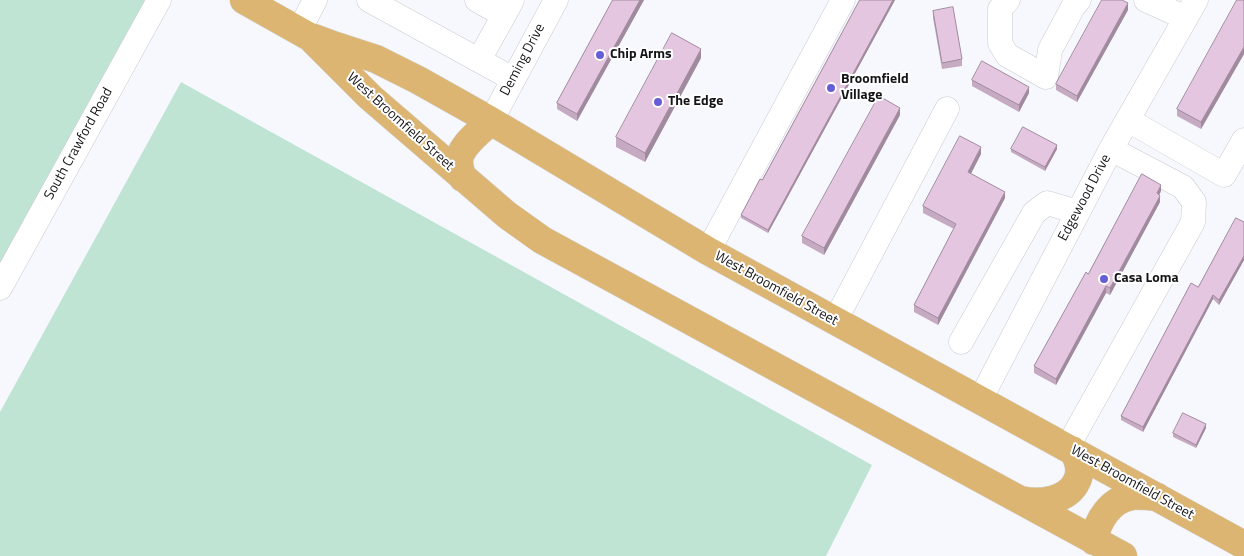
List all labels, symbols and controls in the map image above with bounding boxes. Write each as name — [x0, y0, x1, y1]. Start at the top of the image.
street label: Deming Drive — [497, 21, 549, 99]
place label: Chip Arms — [610, 47, 672, 63]
marker: Chip Arms — [594, 49, 606, 61]
street label: West Broomfield Street — [343, 70, 457, 174]
place label: Broomfield Village — [841, 72, 909, 104]
marker: Broomfield Village — [825, 82, 837, 94]
street label: South Crawford Road — [41, 85, 117, 203]
place label: The Edge — [668, 94, 723, 110]
marker: The Edge — [652, 96, 664, 108]
street label: Edgewood Drive — [1055, 152, 1115, 244]
street label: West Broomfield Street — [712, 248, 840, 330]
place label: Casa Loma — [1114, 271, 1179, 287]
marker: Casa Loma — [1098, 273, 1110, 285]
street label: West Broomfield Street — [1068, 442, 1196, 524]

